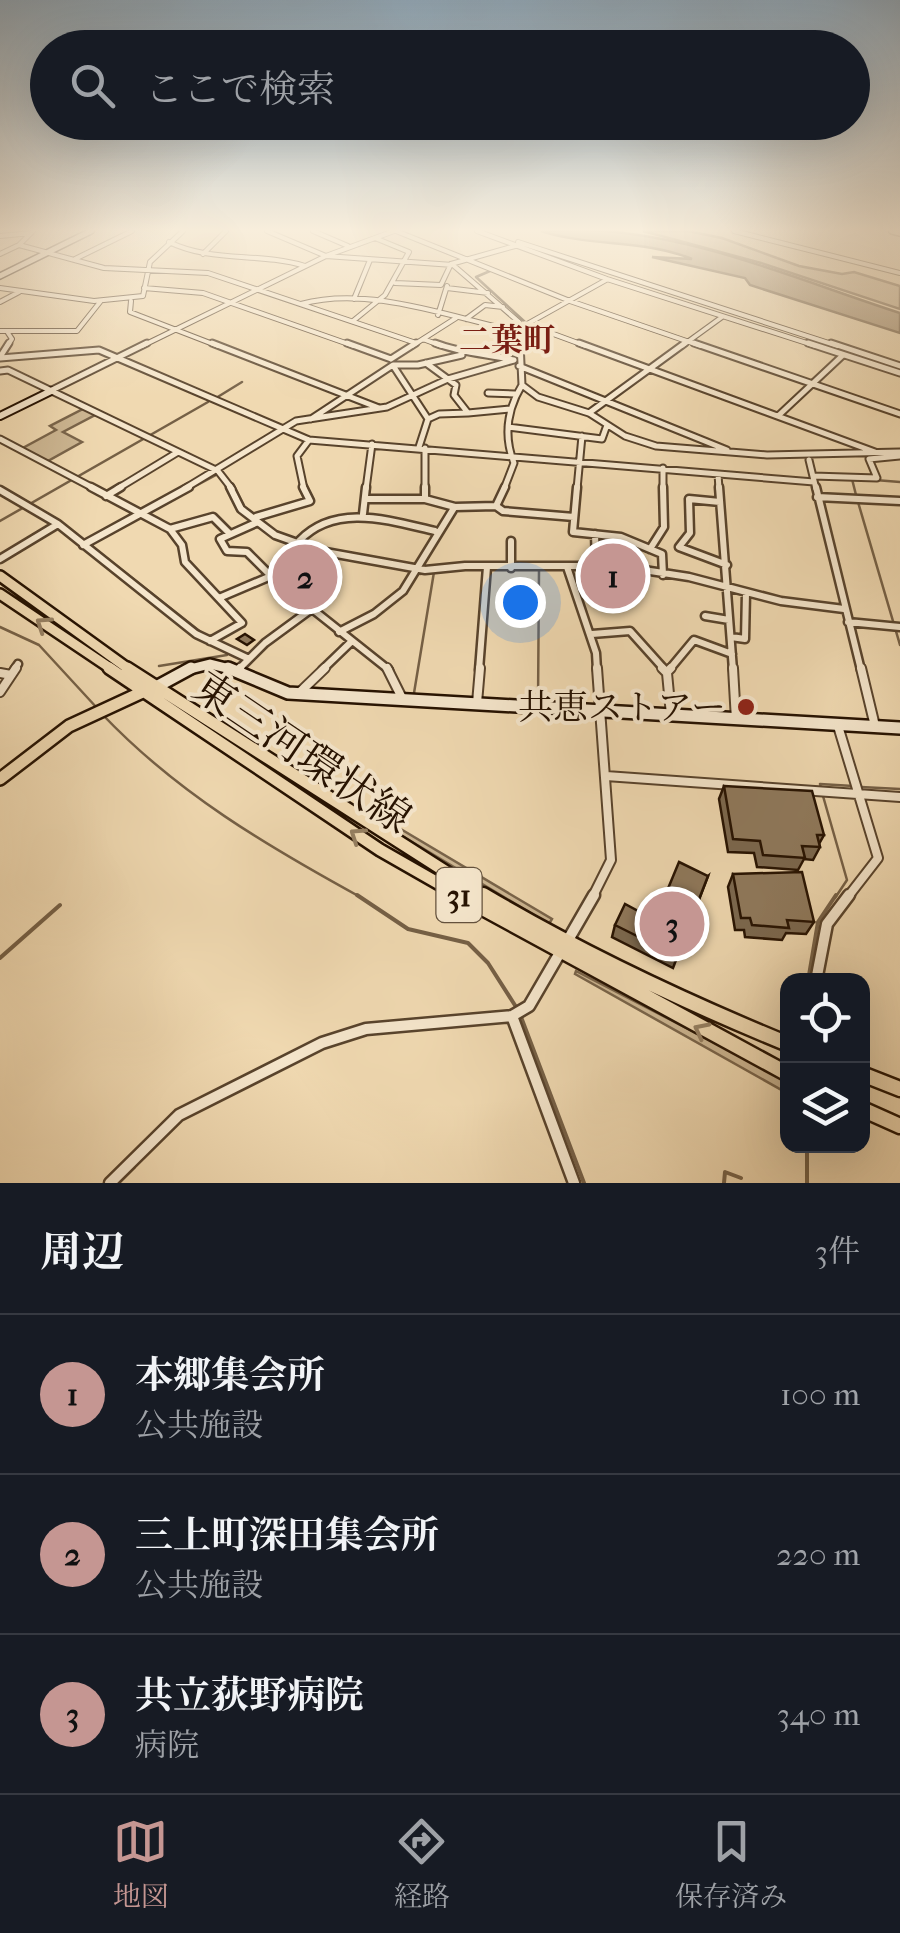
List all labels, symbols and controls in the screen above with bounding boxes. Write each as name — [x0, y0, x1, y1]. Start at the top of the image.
search box — [30, 30, 870, 140]
icon: search — [65, 58, 120, 113]
text: ここで検索 — [145, 67, 335, 112]
district label: 二葉町 — [459, 322, 555, 359]
pin: 1 — [580, 538, 646, 614]
pin: 2 — [272, 540, 338, 614]
your location — [495, 577, 546, 628]
one-way arrow — [35, 618, 54, 636]
street label: 東三河環状線 — [184, 662, 420, 844]
place label: 共恵ストアー — [518, 687, 726, 728]
marker: 共恵ストアー — [735, 696, 757, 718]
one-way arrow — [350, 828, 368, 847]
road number: 31 — [436, 868, 482, 922]
pin: 3 — [640, 886, 704, 962]
map controls — [780, 973, 870, 1153]
button: locate — [780, 973, 870, 1063]
one-way arrow — [693, 1023, 711, 1042]
button: layers — [780, 1063, 870, 1153]
text: 周辺 — [40, 1228, 124, 1277]
text: 3件 — [815, 1233, 860, 1270]
text: 本郷集会所 — [135, 1353, 325, 1398]
text: 1 — [67, 1376, 78, 1413]
text: 100 m — [780, 1376, 860, 1413]
text: 公共施設 — [135, 1407, 263, 1444]
text: 三上町深田集会所 — [135, 1513, 439, 1558]
text: 2 — [64, 1536, 81, 1573]
text: 220 m — [776, 1536, 860, 1573]
text: 公共施設 — [135, 1567, 263, 1604]
text: 共立荻野病院 — [135, 1673, 363, 1718]
text: 3 — [66, 1696, 79, 1733]
text: 340 m — [777, 1696, 860, 1733]
text: 病院 — [135, 1727, 199, 1764]
tab: 地図 — [113, 1814, 169, 1914]
tab: 経路 — [394, 1814, 450, 1914]
tab: 保存済み — [675, 1814, 787, 1914]

